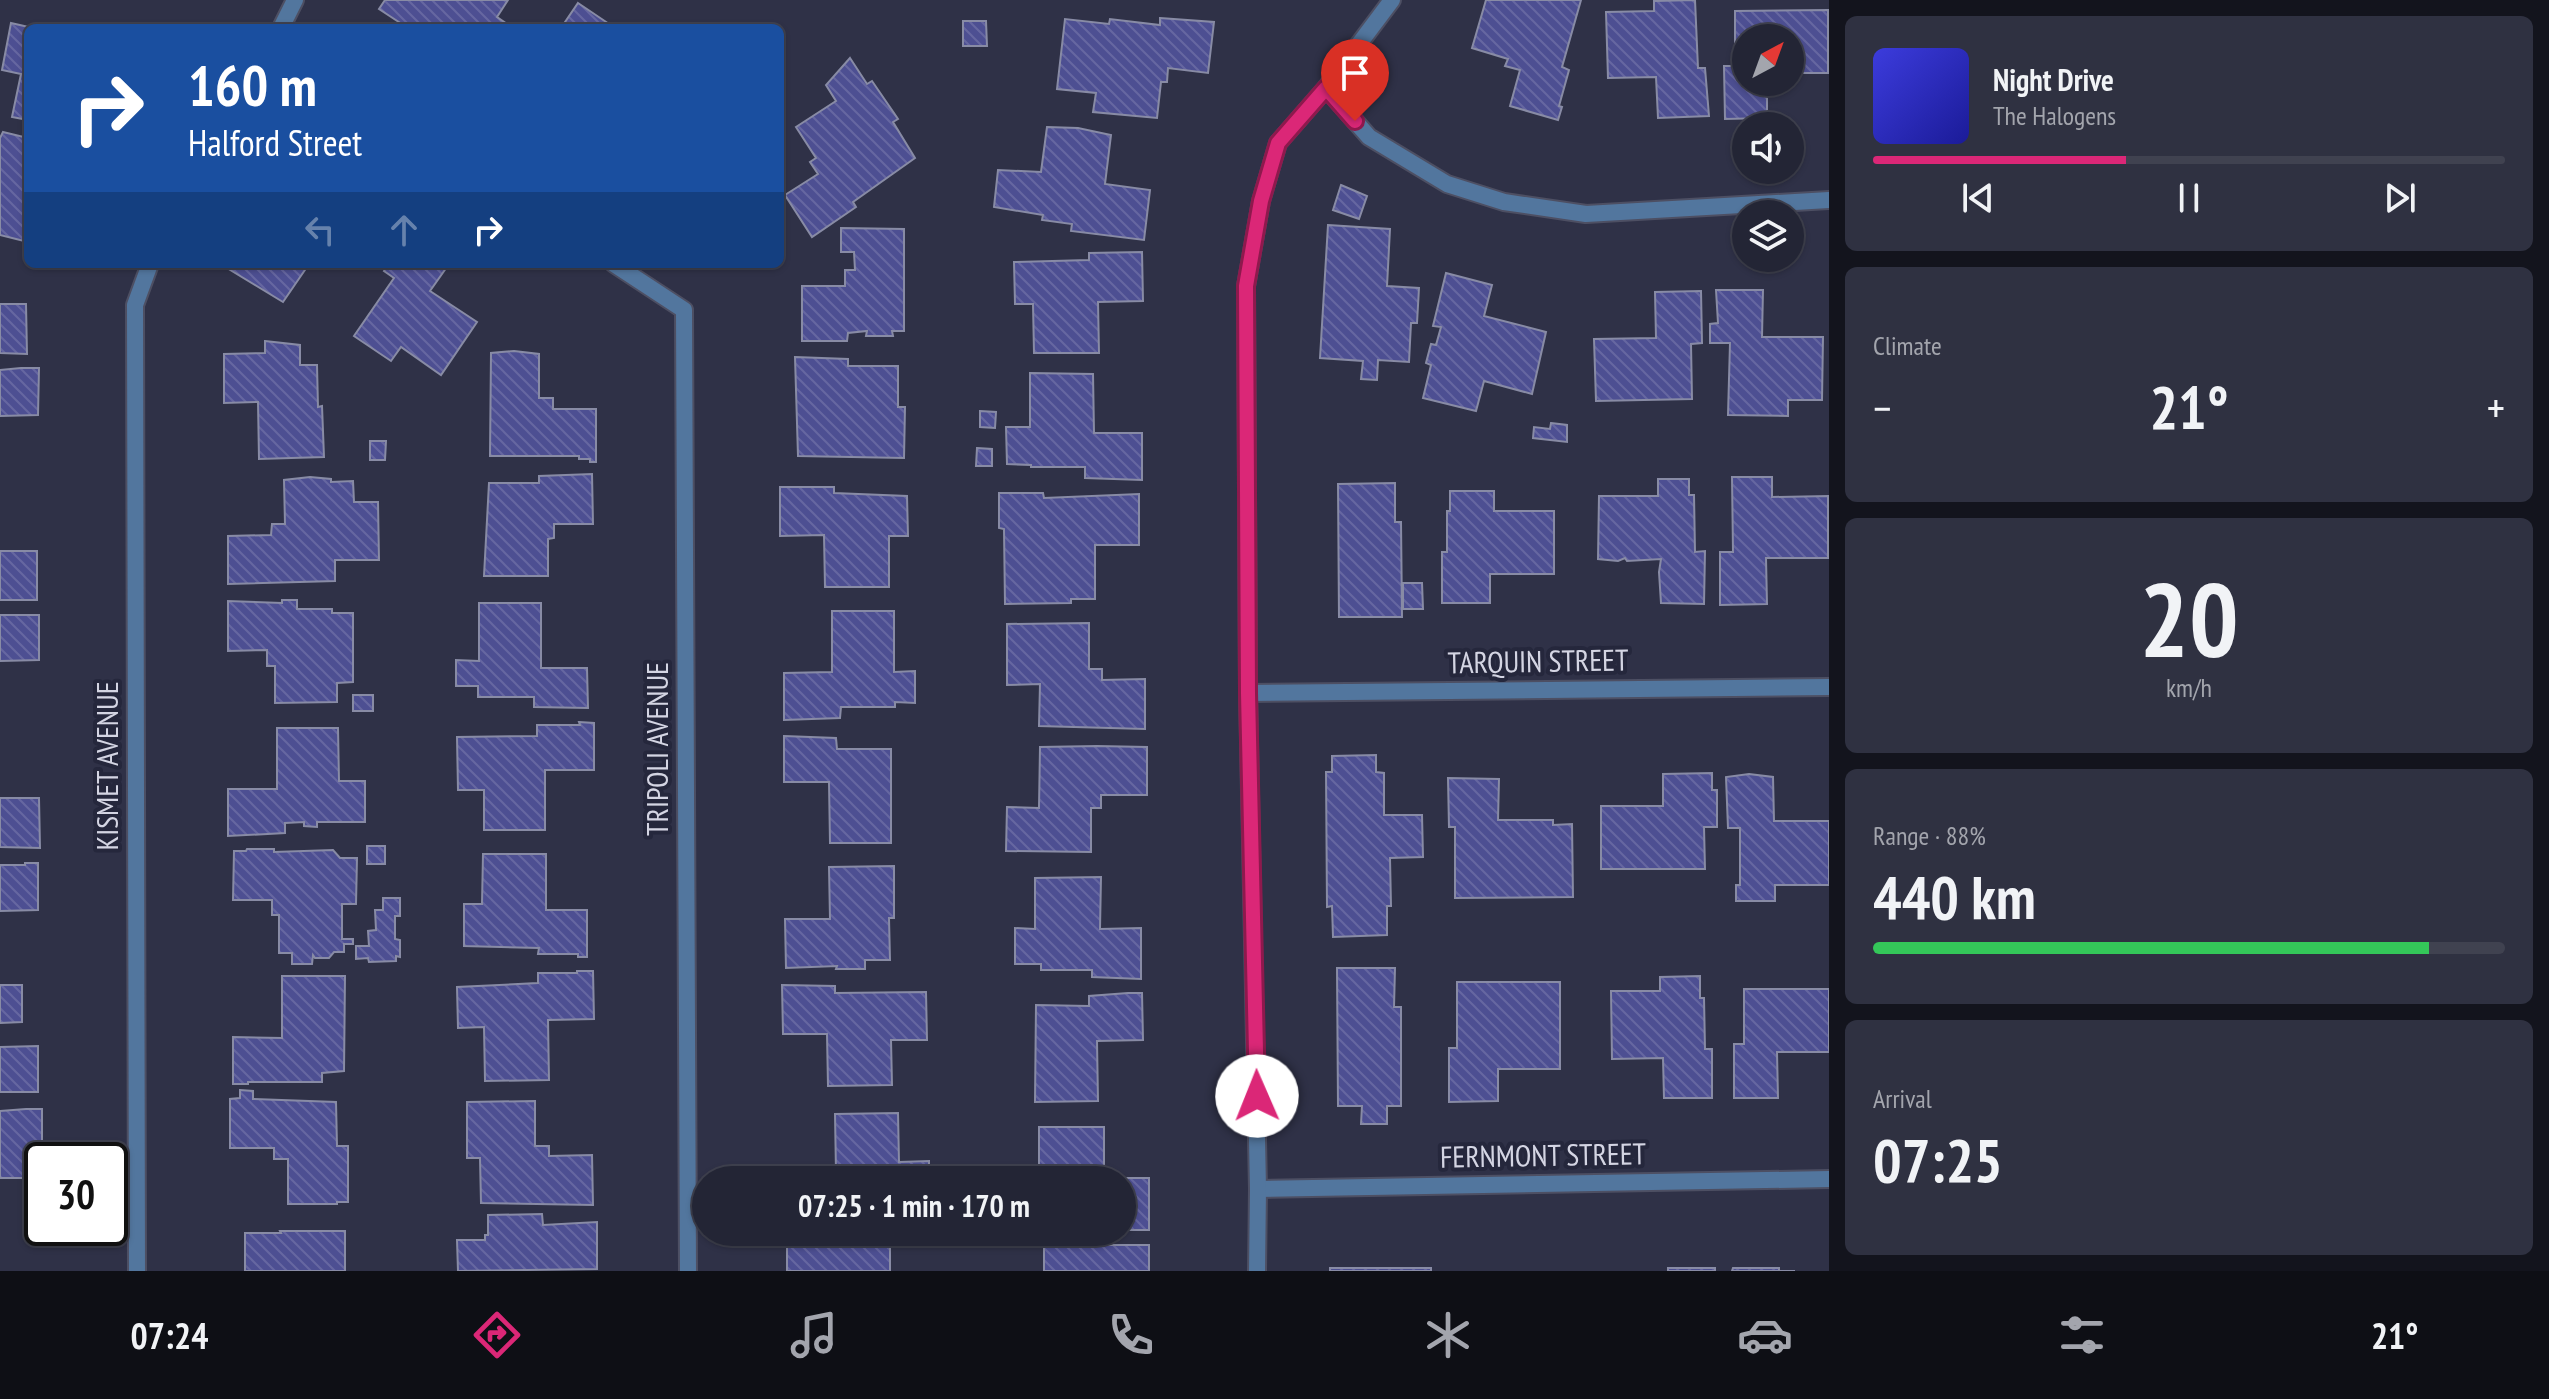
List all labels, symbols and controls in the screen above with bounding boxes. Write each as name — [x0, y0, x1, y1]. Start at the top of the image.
north arrow — [1732, 24, 1804, 96]
map controls — [1732, 24, 1804, 272]
pin — [1321, 39, 1389, 121]
text: 160 m — [188, 49, 317, 121]
icon: arrive — [1333, 51, 1377, 95]
icon: right — [56, 56, 160, 160]
text: Night Drive — [1993, 60, 2114, 99]
text: The Halogens — [1993, 99, 2116, 132]
button: sound — [1732, 112, 1804, 184]
text: Halford Street — [188, 119, 362, 166]
icon: previous — [1956, 176, 2000, 220]
icon: pause — [2167, 176, 2211, 220]
icon: next — [2378, 176, 2422, 220]
button: layers — [1732, 200, 1804, 272]
icon: left — [298, 208, 342, 252]
icon: ahead — [382, 208, 426, 252]
icon: right — [466, 208, 510, 252]
text: Climate — [1873, 329, 1942, 362]
text: 21° — [2149, 368, 2229, 446]
text: − — [1873, 379, 1891, 436]
text: + — [2487, 379, 2505, 436]
text: 20 — [2139, 551, 2239, 686]
street label: TARQUIN STREET — [1447, 639, 1629, 682]
street label: TRIPOLI AVENUE — [637, 662, 676, 836]
text: km/h — [2166, 671, 2212, 704]
street label: KISMET AVENUE — [87, 681, 126, 851]
text: Range · 88% — [1873, 819, 1986, 852]
text: 440 km — [1873, 858, 2036, 936]
position arrow — [1215, 1054, 1299, 1138]
text: Arrival — [1873, 1082, 1932, 1115]
text: 07:25 — [1873, 1121, 2003, 1199]
street label: FERNMONT STREET — [1440, 1133, 1646, 1176]
speed limit sign: 30 — [24, 1142, 128, 1246]
text: 07:25 · 1 min · 170 m — [798, 1186, 1030, 1225]
icon: directions — [469, 1307, 525, 1363]
icon: music — [786, 1307, 842, 1363]
icon: phone — [1103, 1307, 1159, 1363]
icon: climate — [1420, 1307, 1476, 1363]
icon: car — [1737, 1307, 1793, 1363]
icon: filters — [2054, 1307, 2110, 1363]
text: 07:24 — [130, 1312, 208, 1359]
text: 21° — [2371, 1312, 2418, 1359]

